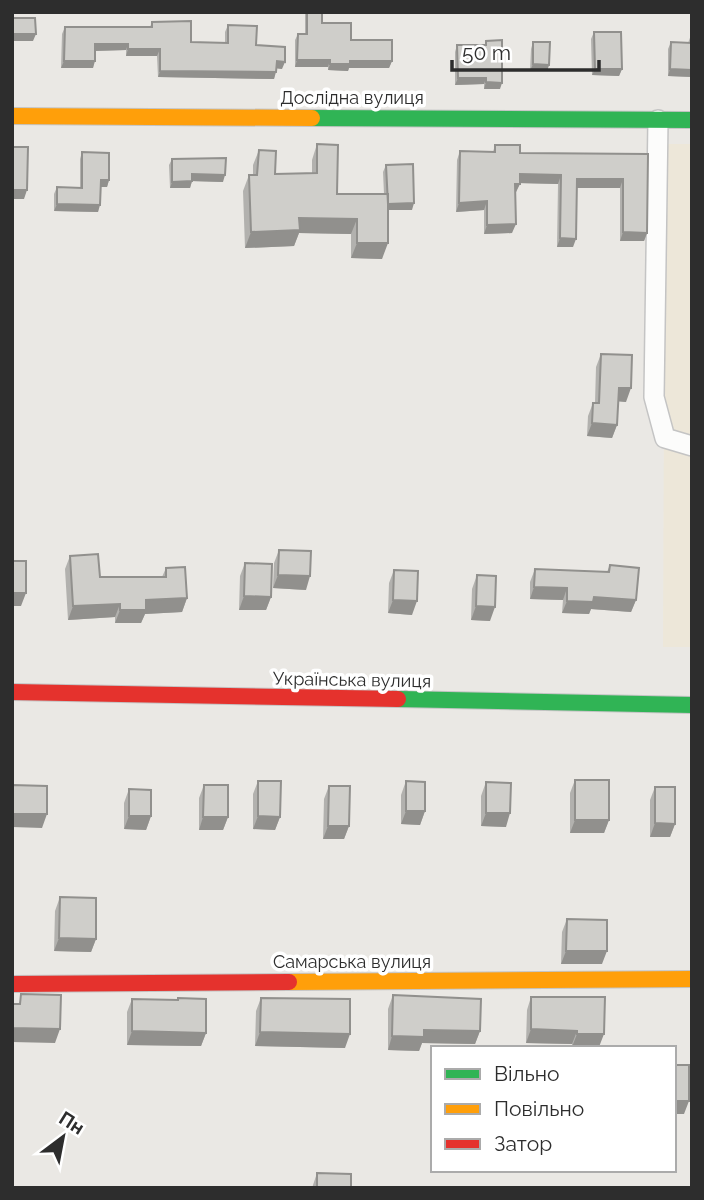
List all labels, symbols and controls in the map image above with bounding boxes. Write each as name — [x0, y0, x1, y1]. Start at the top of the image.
scale bar — [452, 28, 599, 72]
text: 50 m — [462, 40, 511, 65]
street label: Дослідна вулиця — [280, 87, 424, 108]
street label: Українська вулиця — [273, 668, 431, 691]
street label: Самарська вулиця — [273, 951, 431, 972]
legend — [431, 1046, 676, 1172]
text: Вільно — [494, 1061, 560, 1086]
text: Повільно — [494, 1096, 584, 1121]
north arrow — [28, 1102, 98, 1172]
text: Пн — [55, 1107, 89, 1139]
text: Затор — [494, 1131, 552, 1156]

